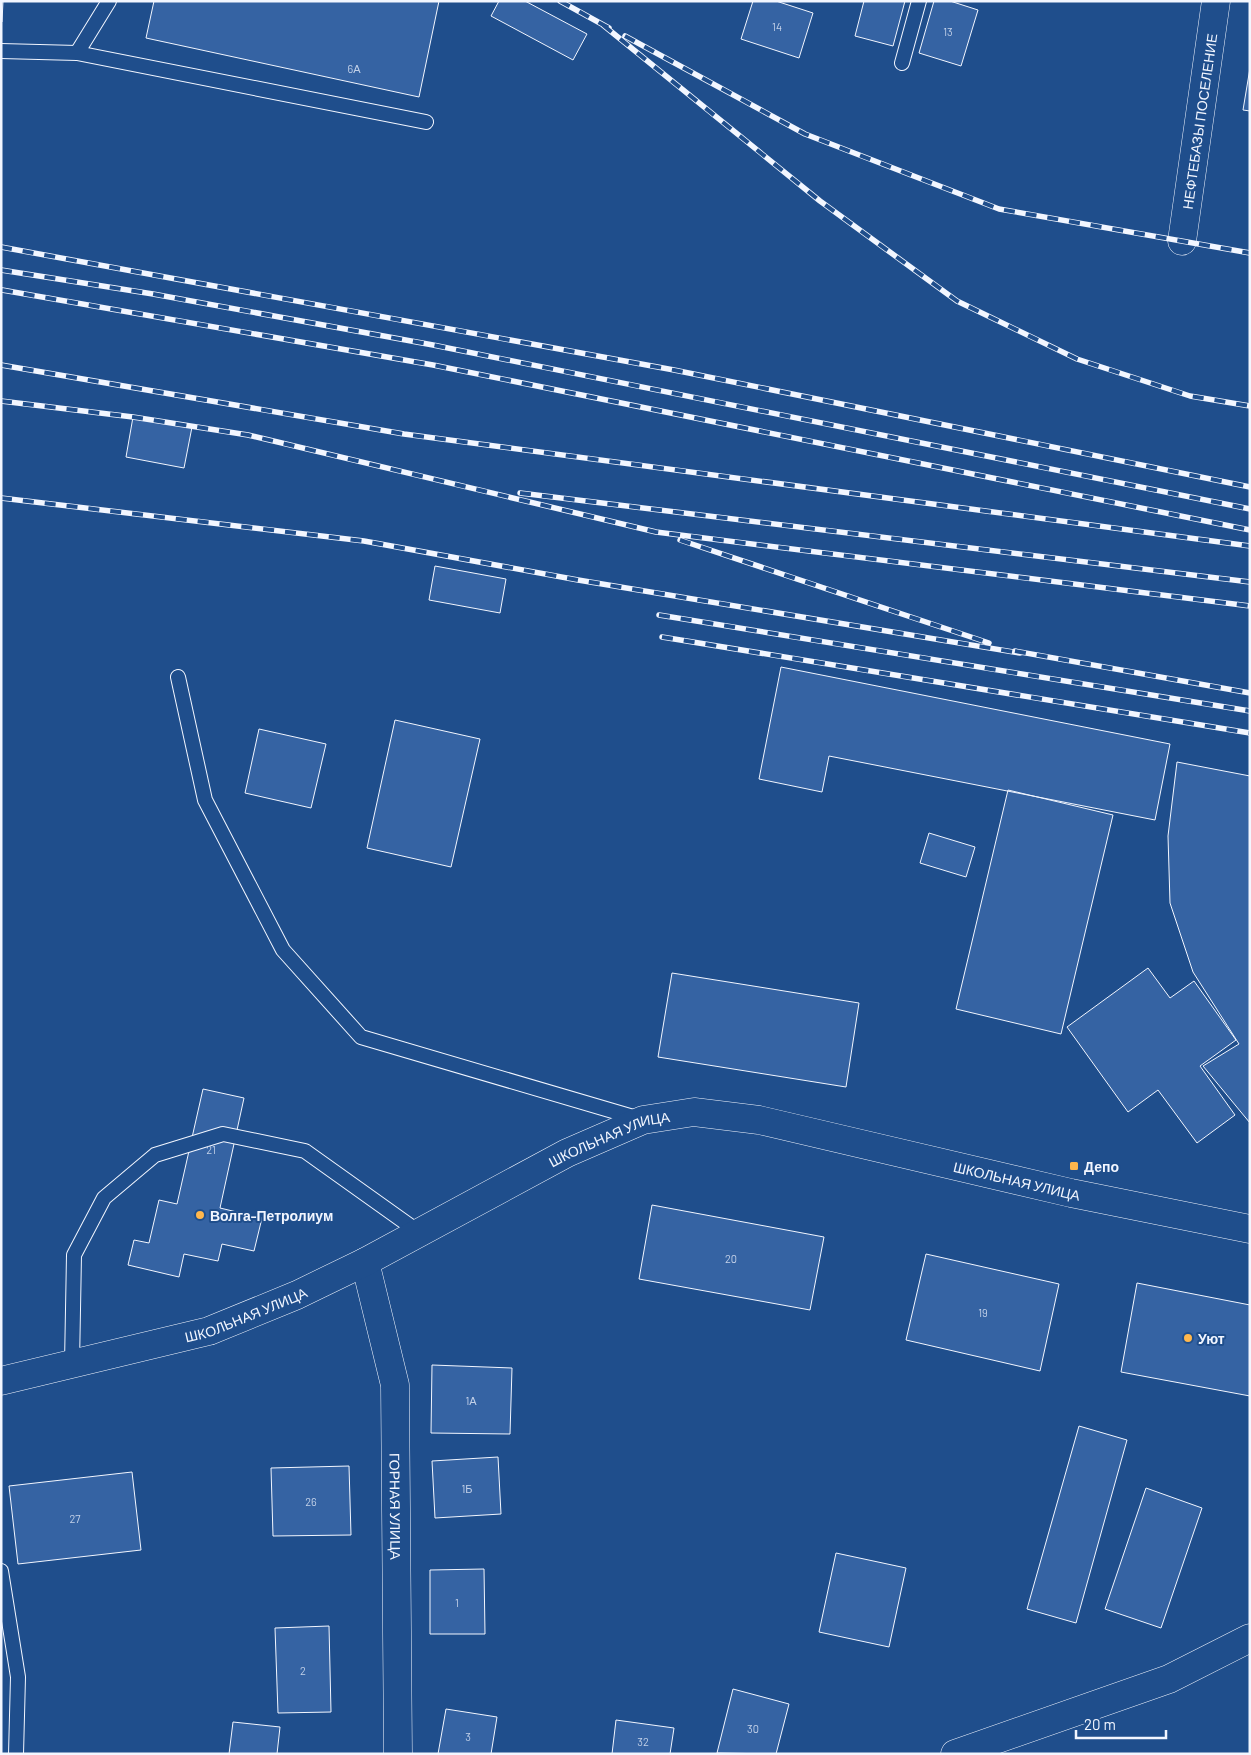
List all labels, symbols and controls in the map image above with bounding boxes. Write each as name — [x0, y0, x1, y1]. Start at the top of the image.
house number: 14 — [772, 20, 782, 33]
house number: 13 — [943, 25, 953, 38]
street label: НЕФТЕБАЗЫ ПОСЕЛЕНИЕ — [1178, 32, 1220, 210]
house number: 6А — [347, 62, 361, 75]
street label: ШКОЛЬНАЯ УЛИЦА — [545, 1107, 672, 1170]
house number: 21 — [206, 1143, 216, 1156]
street label: ШКОЛЬНАЯ УЛИЦА — [952, 1157, 1082, 1203]
place label: Депо — [1084, 1158, 1119, 1175]
marker: Депо — [1068, 1160, 1080, 1172]
place label: Волга-Петролиум — [210, 1207, 333, 1224]
marker: Волга-Петролиум — [194, 1209, 206, 1221]
house number: 20 — [725, 1252, 737, 1265]
street label: ШКОЛЬНАЯ УЛИЦА — [183, 1283, 310, 1345]
house number: 19 — [978, 1306, 988, 1319]
place label: Уют — [1198, 1330, 1225, 1347]
marker: Уют — [1182, 1332, 1194, 1344]
house number: 1А — [465, 1394, 477, 1407]
street label: ГОРНАЯ УЛИЦА — [387, 1453, 405, 1561]
house number: 1Б — [461, 1482, 473, 1495]
house number: 26 — [305, 1495, 317, 1508]
house number: 27 — [69, 1512, 81, 1525]
house number: 1 — [455, 1596, 459, 1609]
house number: 2 — [300, 1664, 306, 1677]
scale bar — [1076, 1708, 1166, 1740]
text: 20 m — [1084, 1715, 1116, 1733]
house number: 30 — [747, 1722, 759, 1735]
house number: 3 — [465, 1730, 471, 1743]
house number: 32 — [637, 1735, 649, 1748]

